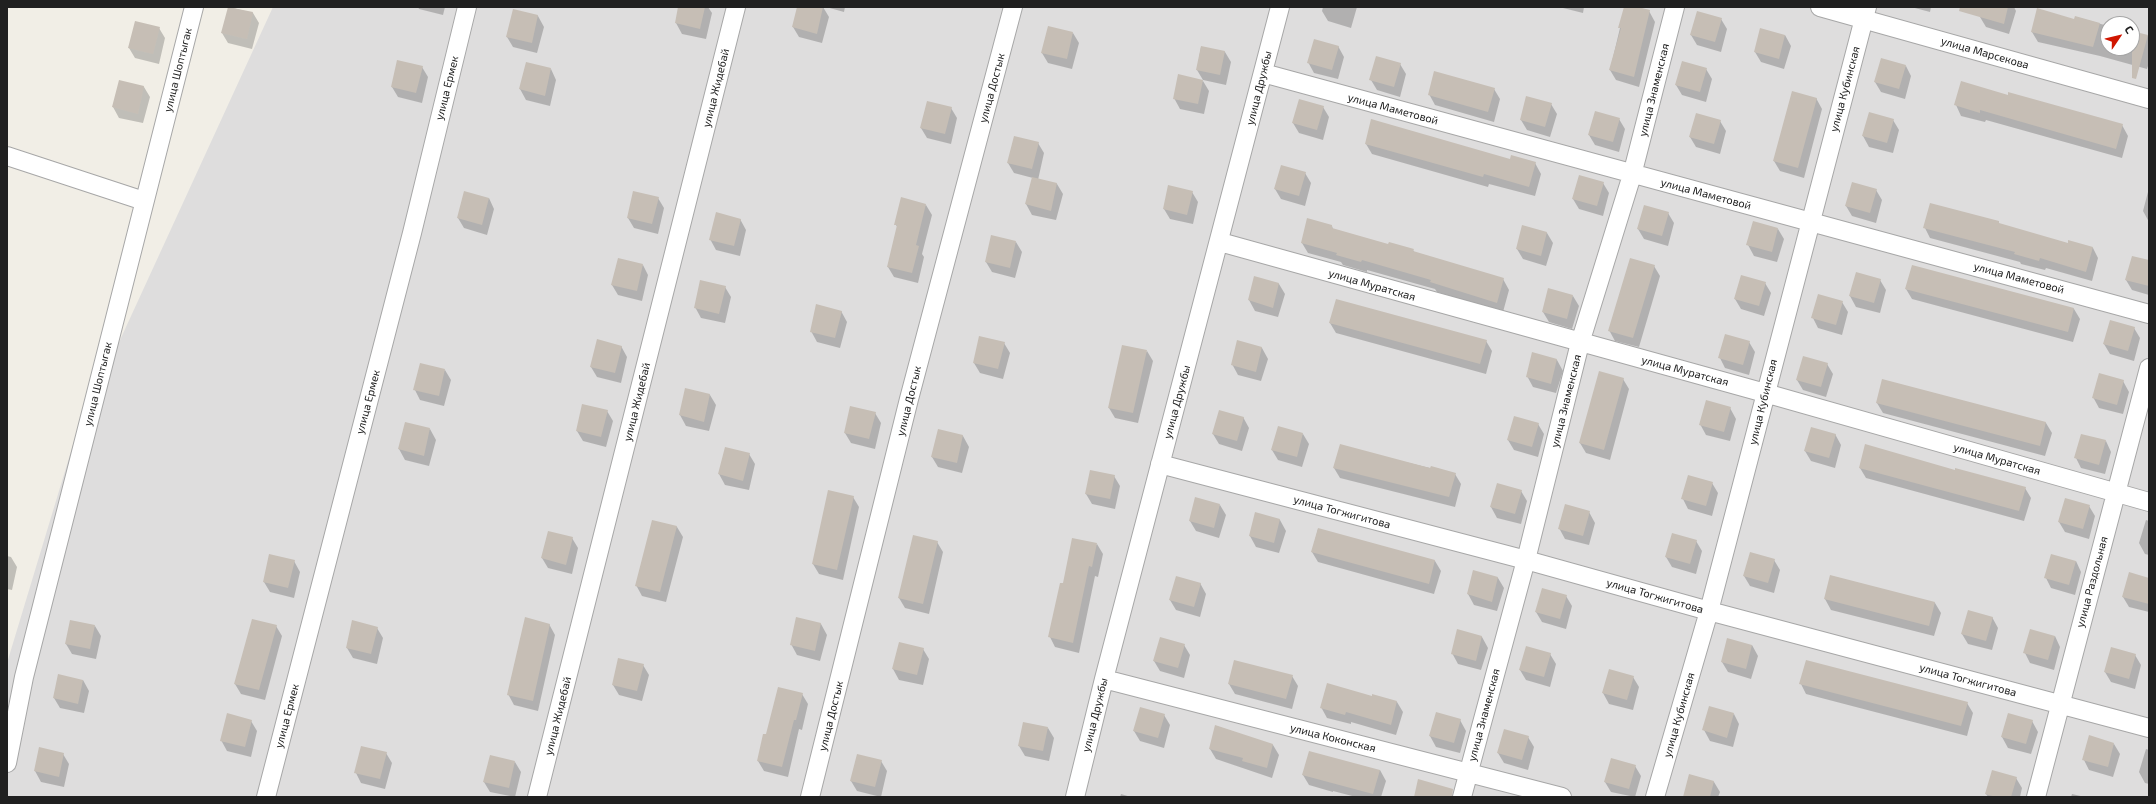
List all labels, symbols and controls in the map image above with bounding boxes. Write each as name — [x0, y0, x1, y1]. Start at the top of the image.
north arrow — [2100, 16, 2140, 56]
text: С — [2122, 23, 2137, 36]
street label: улица Шоптыгак — [161, 27, 195, 113]
street label: улица Марсекова — [1940, 34, 2030, 72]
street label: улица Знаменская — [1636, 42, 1672, 138]
street label: улица Кубинская — [1827, 45, 1863, 133]
street label: улица Жидебай — [700, 47, 732, 129]
street label: улица Дружбы — [1243, 50, 1275, 126]
street label: улица Достык — [976, 52, 1008, 124]
street label: улица Ермек — [433, 54, 461, 122]
street label: улица Маметовой — [1346, 91, 1440, 127]
street label: улица Маметовой — [1659, 176, 1753, 212]
street label: улица Маметовой — [1972, 260, 2066, 296]
street label: улица Муратская — [1327, 266, 1417, 304]
street label: улица Шоптыгак — [81, 341, 115, 427]
street label: улица Знаменская — [1548, 353, 1584, 449]
street label: улица Муратская — [1640, 353, 1730, 389]
street label: улица Кубинская — [1746, 358, 1780, 446]
street label: улица Жидебай — [621, 361, 653, 443]
street label: улица Дружбы — [1161, 364, 1193, 440]
street label: улица Достык — [894, 365, 924, 437]
street label: улица Ермек — [353, 369, 383, 435]
street label: улица Муратская — [1952, 440, 2042, 478]
street label: улица Тогжигитова — [1292, 493, 1392, 531]
street label: улица Раздольная — [2073, 535, 2111, 629]
street label: улица Тогжигитова — [1605, 576, 1705, 616]
street label: улица Тогжигитова — [1918, 661, 2018, 699]
street label: улица Знаменская — [1465, 667, 1503, 763]
street label: улица Кубинская — [1661, 671, 1697, 759]
street label: улица Жидебай — [542, 675, 574, 757]
street label: улица Дружбы — [1079, 677, 1111, 753]
street label: улица Достык — [816, 680, 846, 752]
street label: улица Ермек — [272, 683, 302, 749]
street label: улица Коконская — [1289, 721, 1377, 755]

